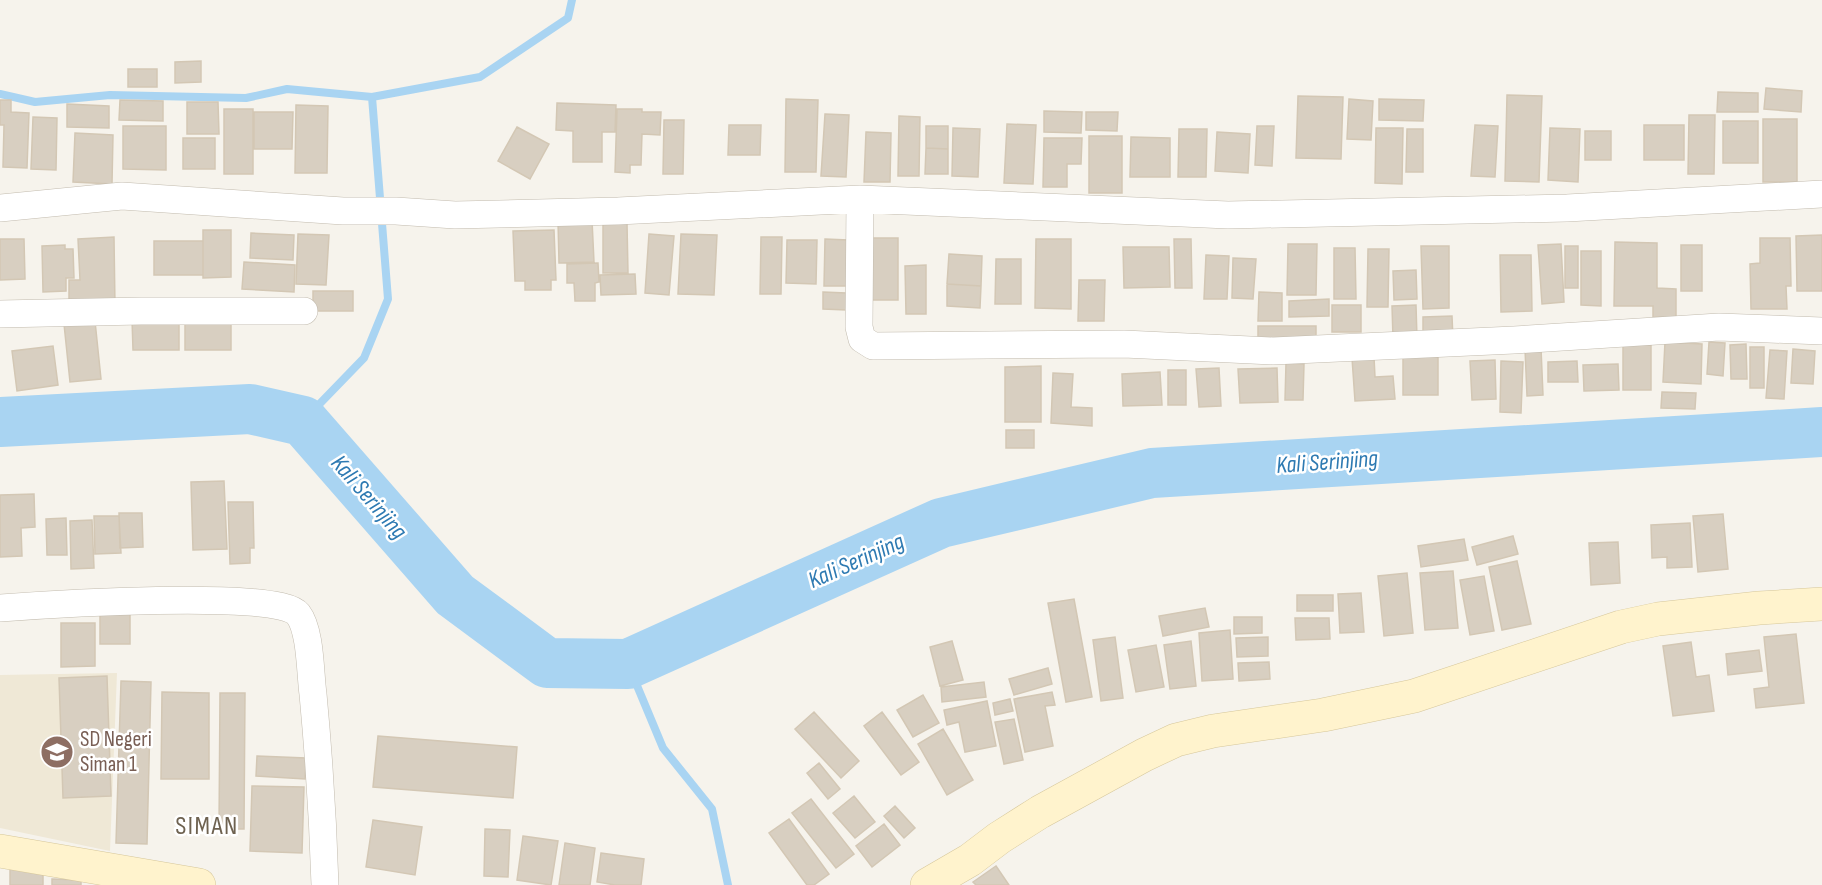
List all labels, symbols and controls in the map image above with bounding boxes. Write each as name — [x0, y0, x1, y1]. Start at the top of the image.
water label: Kali Serinjing — [1275, 444, 1379, 480]
water label: Kali Serinjing — [325, 449, 414, 545]
water label: Kali Serinjing — [804, 527, 909, 595]
place label: SD Negeri Siman 1 — [80, 726, 152, 778]
school or university icon: SD Negeri Siman 1 — [39, 734, 75, 770]
district label: SIMAN — [175, 811, 239, 842]

